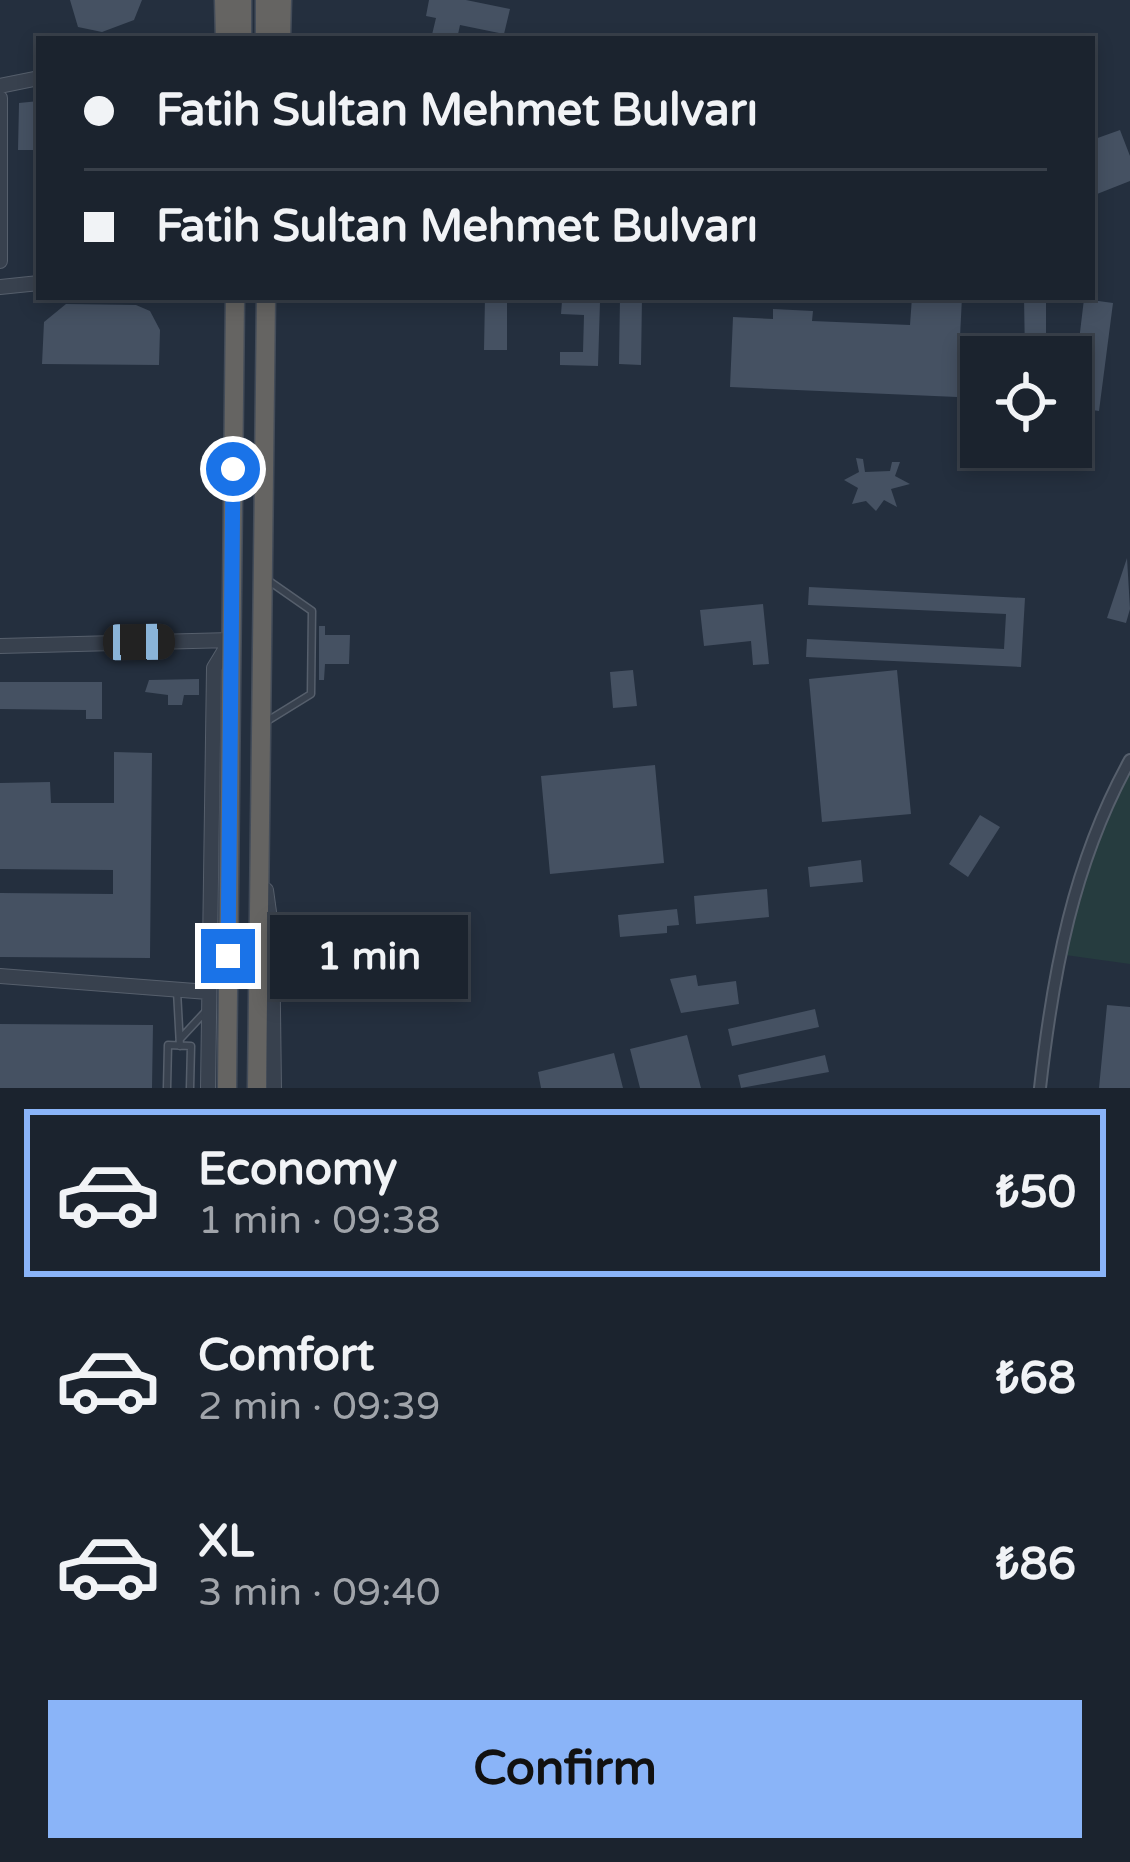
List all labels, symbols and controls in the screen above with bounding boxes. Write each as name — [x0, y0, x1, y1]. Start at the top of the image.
text: Fatih Sultan Mehmet Bulvarı — [156, 84, 758, 138]
text: Fatih Sultan Mehmet Bulvarı — [156, 200, 758, 254]
map controls — [960, 336, 1092, 468]
button: locate — [960, 336, 1092, 468]
route start — [206, 442, 260, 496]
car — [103, 623, 175, 661]
callout: 1 min — [270, 914, 468, 998]
route end — [201, 929, 255, 983]
text: 1 min — [317, 933, 421, 980]
icon: car — [54, 1139, 162, 1247]
text: Economy — [198, 1143, 397, 1197]
text: ₺50 — [996, 1166, 1076, 1220]
text: 1 min · 09:38 — [198, 1197, 440, 1244]
icon: car — [54, 1325, 162, 1433]
text: Comfort — [198, 1329, 374, 1383]
text: ₺68 — [996, 1352, 1076, 1406]
text: 2 min · 09:39 — [198, 1383, 440, 1430]
icon: car — [54, 1511, 162, 1619]
text: XL — [198, 1515, 254, 1569]
text: ₺86 — [996, 1538, 1076, 1592]
text: 3 min · 09:40 — [198, 1569, 440, 1616]
button: Confirm — [48, 1700, 1082, 1838]

